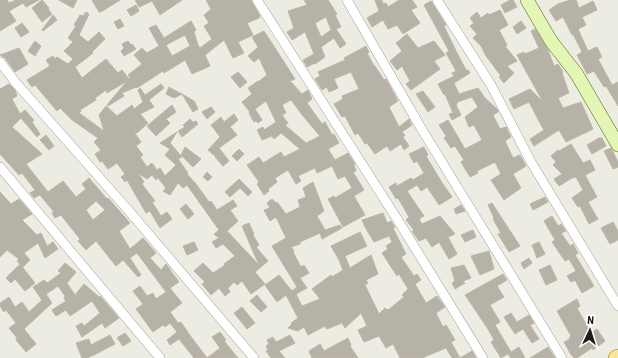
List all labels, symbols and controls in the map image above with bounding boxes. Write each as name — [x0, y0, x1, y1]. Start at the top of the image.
north arrow — [570, 310, 610, 350]
text: N — [587, 314, 595, 327]

